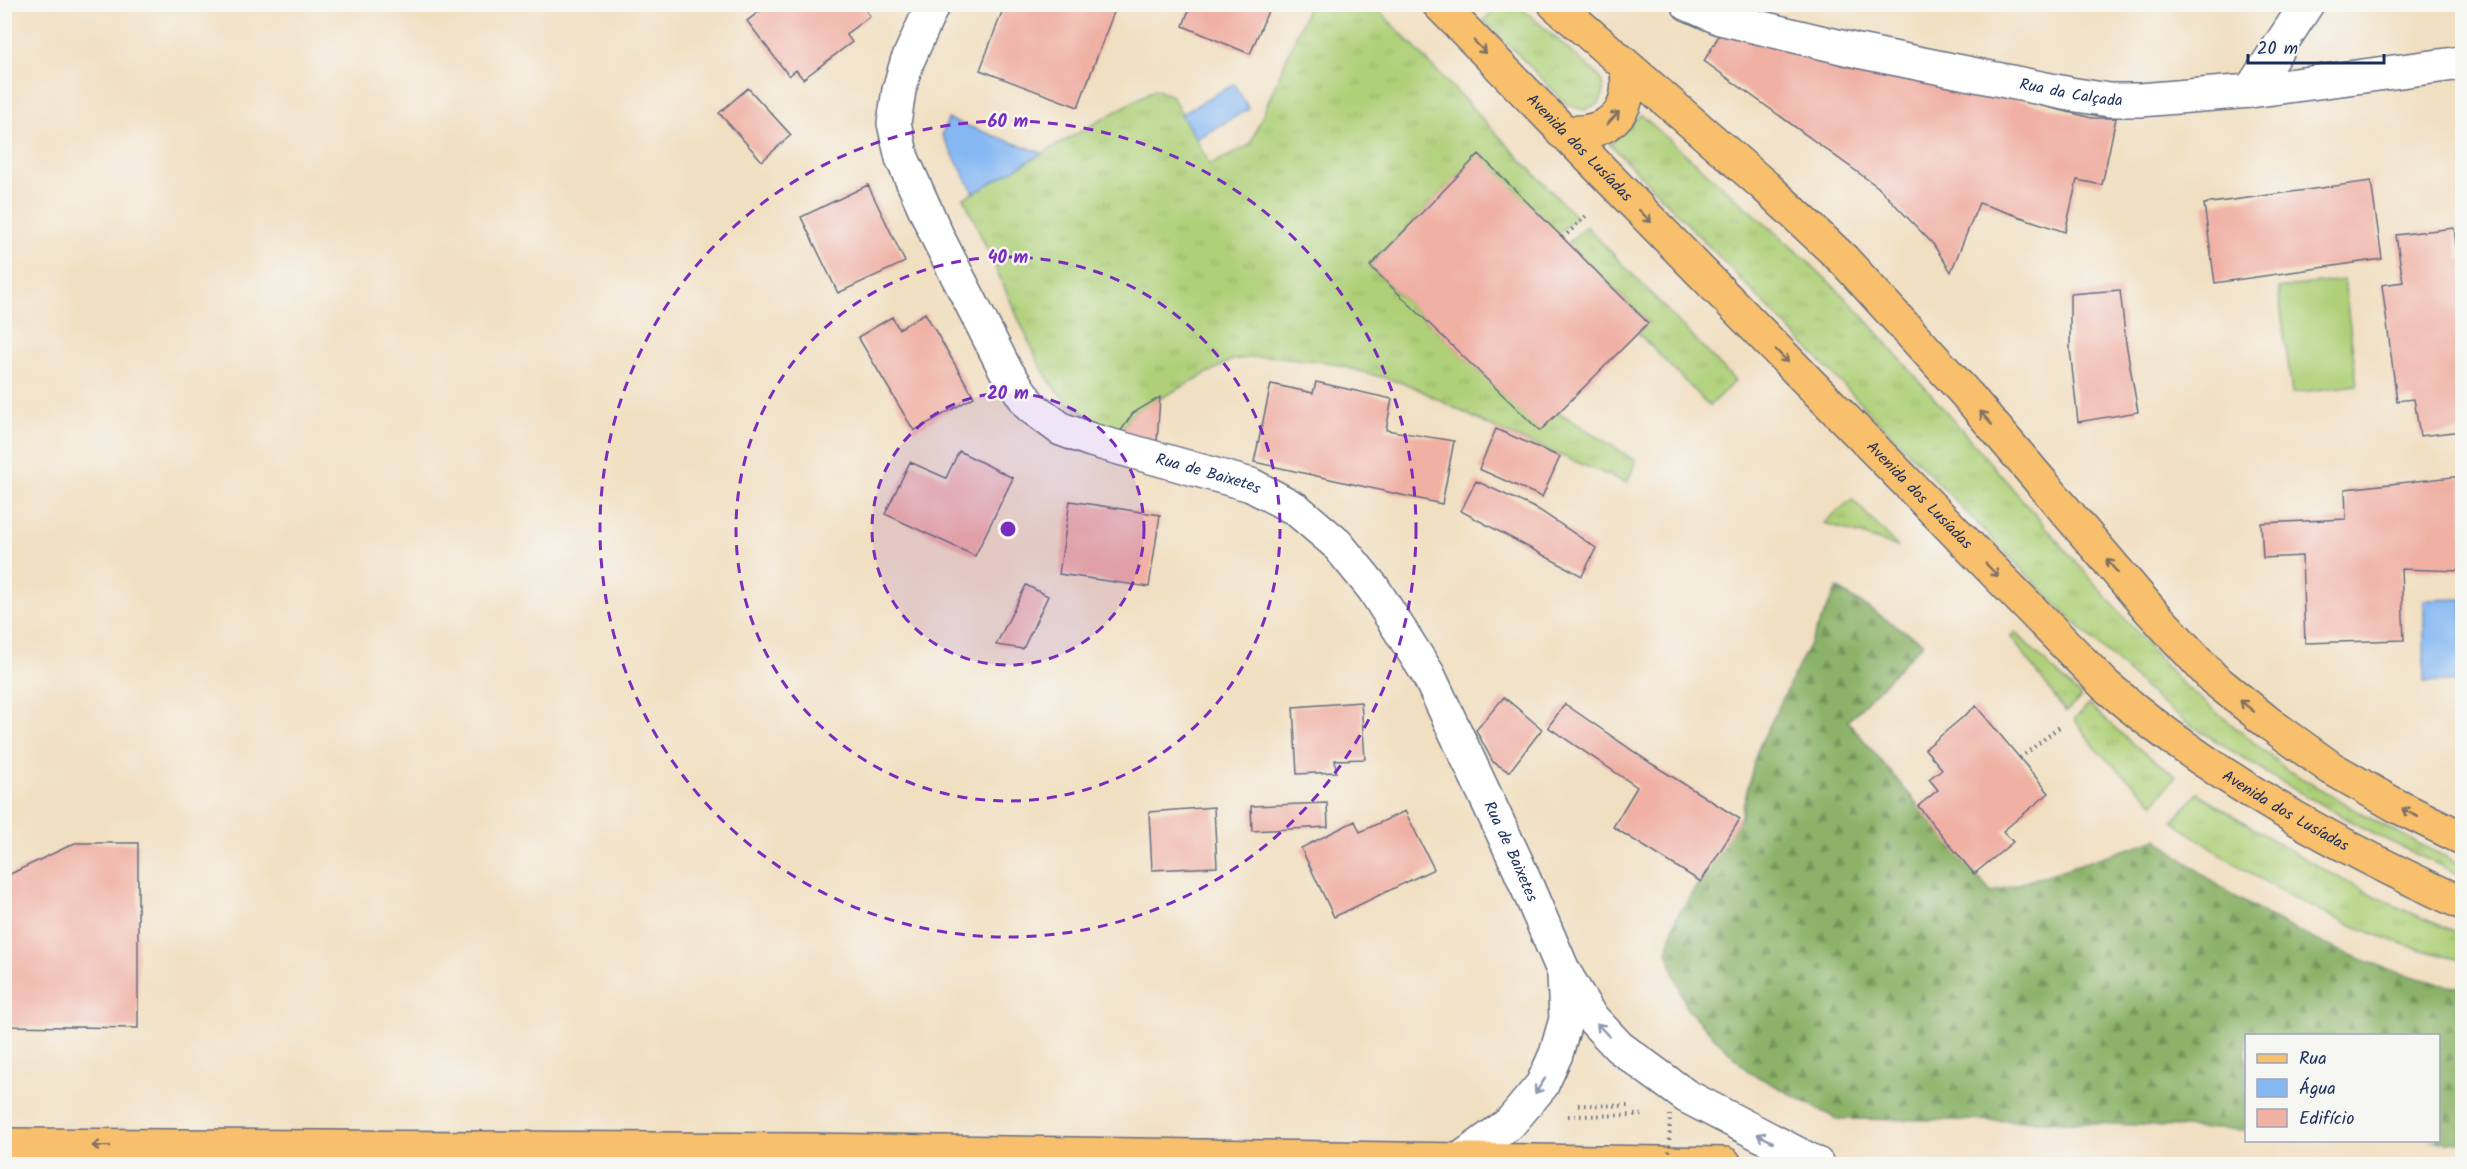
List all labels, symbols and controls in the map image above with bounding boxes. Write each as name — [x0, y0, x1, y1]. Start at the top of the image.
scale bar — [2248, 27, 2384, 65]
text: 20 m — [2257, 35, 2298, 64]
one-way arrow — [1473, 39, 1487, 54]
street label: Rua da Calçada — [2017, 72, 2122, 113]
street label: Avenida dos Lusíadas — [1520, 88, 1639, 208]
text: 60 m — [988, 108, 1029, 137]
one-way arrow — [1606, 111, 1621, 126]
one-way arrow — [1638, 209, 1653, 224]
text: 40 m — [988, 244, 1029, 273]
one-way arrow — [1774, 348, 1789, 363]
text: 20 m — [987, 380, 1029, 409]
one-way arrow — [1979, 411, 1993, 426]
street label: Avenida dos Lusíadas — [1860, 435, 1979, 555]
street label: Rua de Baixetes — [1153, 446, 1266, 501]
centre of rings — [998, 519, 1018, 539]
one-way arrow — [2106, 558, 2119, 574]
one-way arrow — [1984, 562, 1998, 577]
one-way arrow — [2239, 700, 2255, 713]
street label: Avenida dos Lusíadas — [2217, 764, 2354, 858]
street label: Rua de Baixetes — [1477, 797, 1545, 906]
one-way arrow — [2401, 806, 2419, 818]
one-way arrow — [1596, 1023, 1611, 1038]
legend — [2245, 1034, 2440, 1142]
text: Rua — [2299, 1045, 2327, 1074]
text: Água — [2299, 1075, 2336, 1104]
one-way arrow — [1534, 1077, 1546, 1094]
text: Edifício — [2299, 1105, 2354, 1134]
one-way arrow — [1756, 1132, 1774, 1143]
one-way arrow — [92, 1140, 112, 1152]

